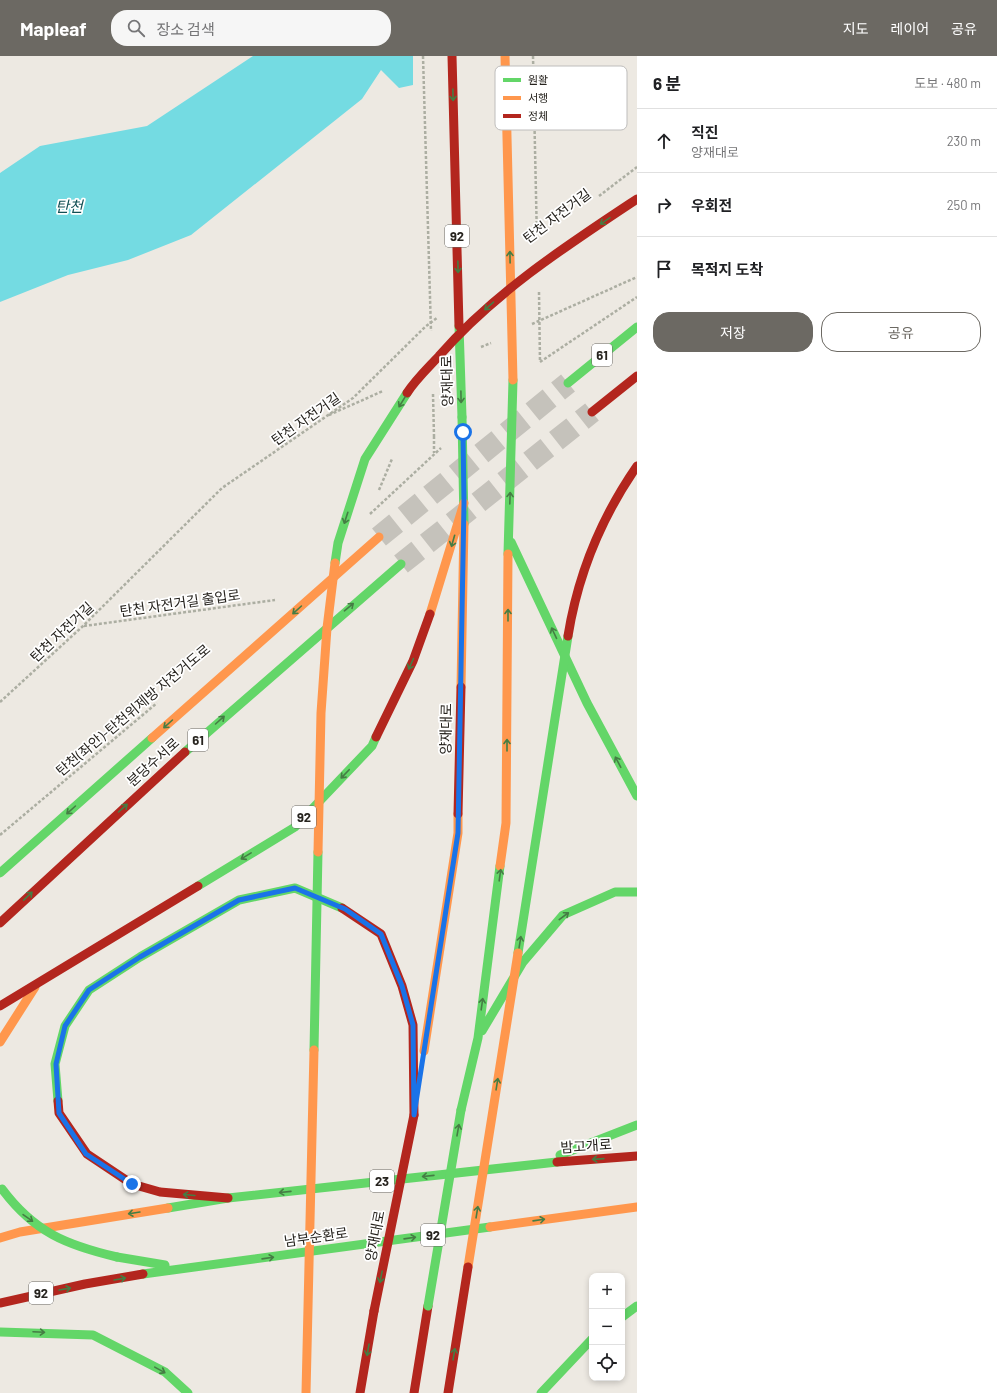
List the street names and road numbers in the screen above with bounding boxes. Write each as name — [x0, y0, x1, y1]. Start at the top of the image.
street label: 탄천 자전거길 — [520, 185, 594, 246]
road number: 92 — [445, 225, 469, 247]
road number: 61 — [592, 344, 612, 366]
street label: 양재대로 — [438, 355, 455, 407]
street label: 탄천 자전거길 — [268, 389, 343, 449]
street label: 탄천 자전거길 출입로 — [119, 586, 241, 619]
street label: 탄천 자전거길 — [27, 598, 97, 665]
street label: 탄천(좌안)-탄천위제방 자전거도로 — [52, 640, 213, 779]
street label: 양재대로 — [437, 703, 454, 755]
road number: 61 — [188, 729, 208, 751]
street label: 분당수서로 — [123, 734, 182, 789]
road number: 92 — [292, 806, 316, 828]
street label: 밤고개로 — [560, 1135, 612, 1156]
road number: 23 — [370, 1170, 394, 1192]
street label: 양재대로 — [361, 1209, 388, 1263]
street label: 남부순환로 — [283, 1224, 349, 1249]
road number: 92 — [421, 1224, 445, 1246]
road number: 92 — [29, 1282, 53, 1304]

